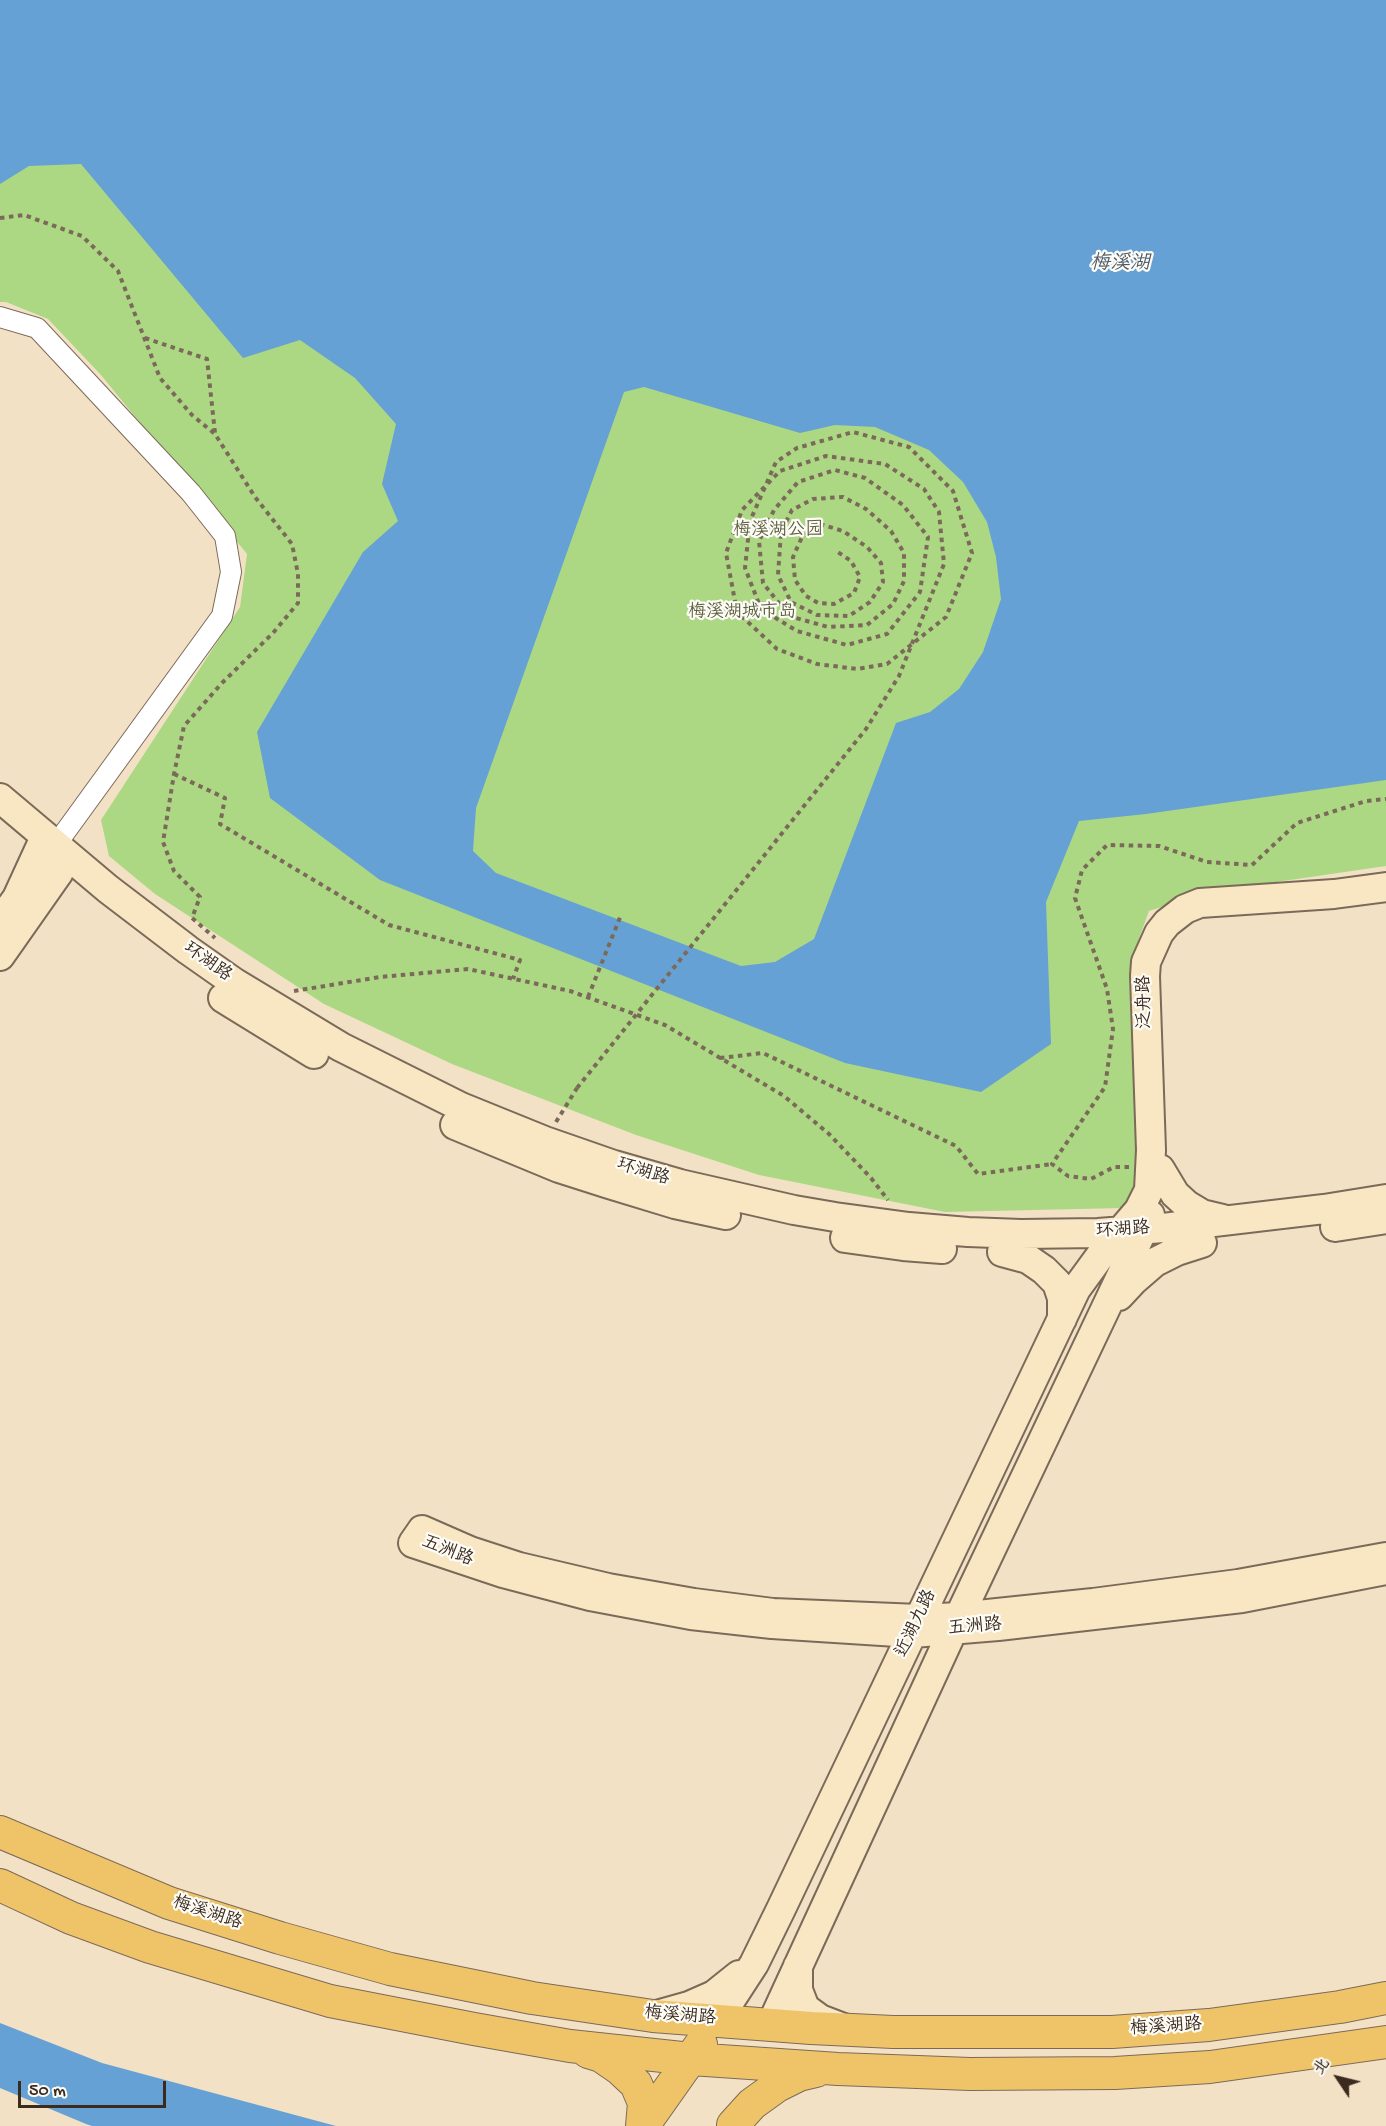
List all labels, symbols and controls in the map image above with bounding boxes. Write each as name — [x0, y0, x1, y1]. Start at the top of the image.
water label: 梅溪湖 — [1090, 253, 1150, 277]
park label: 梅溪湖公园 — [733, 520, 823, 542]
park label: 梅溪湖城市岛 — [688, 602, 796, 624]
street label: 环湖路 — [179, 939, 235, 987]
street label: 泛舟路 — [1135, 975, 1157, 1029]
street label: 环湖路 — [614, 1155, 672, 1191]
street label: 环湖路 — [1095, 1218, 1151, 1244]
street label: 五洲路 — [418, 1532, 476, 1572]
street label: 近湖九路 — [892, 1587, 942, 1661]
street label: 五洲路 — [947, 1615, 1003, 1641]
street label: 梅溪湖路 — [169, 1893, 245, 1935]
street label: 梅溪湖路 — [643, 2003, 717, 2031]
street label: 梅溪湖路 — [1129, 2015, 1203, 2041]
north arrow — [1308, 2048, 1368, 2108]
text: 北 — [1310, 2055, 1335, 2079]
scale bar — [21, 2069, 170, 2107]
text: 50 m — [29, 2081, 66, 2102]

